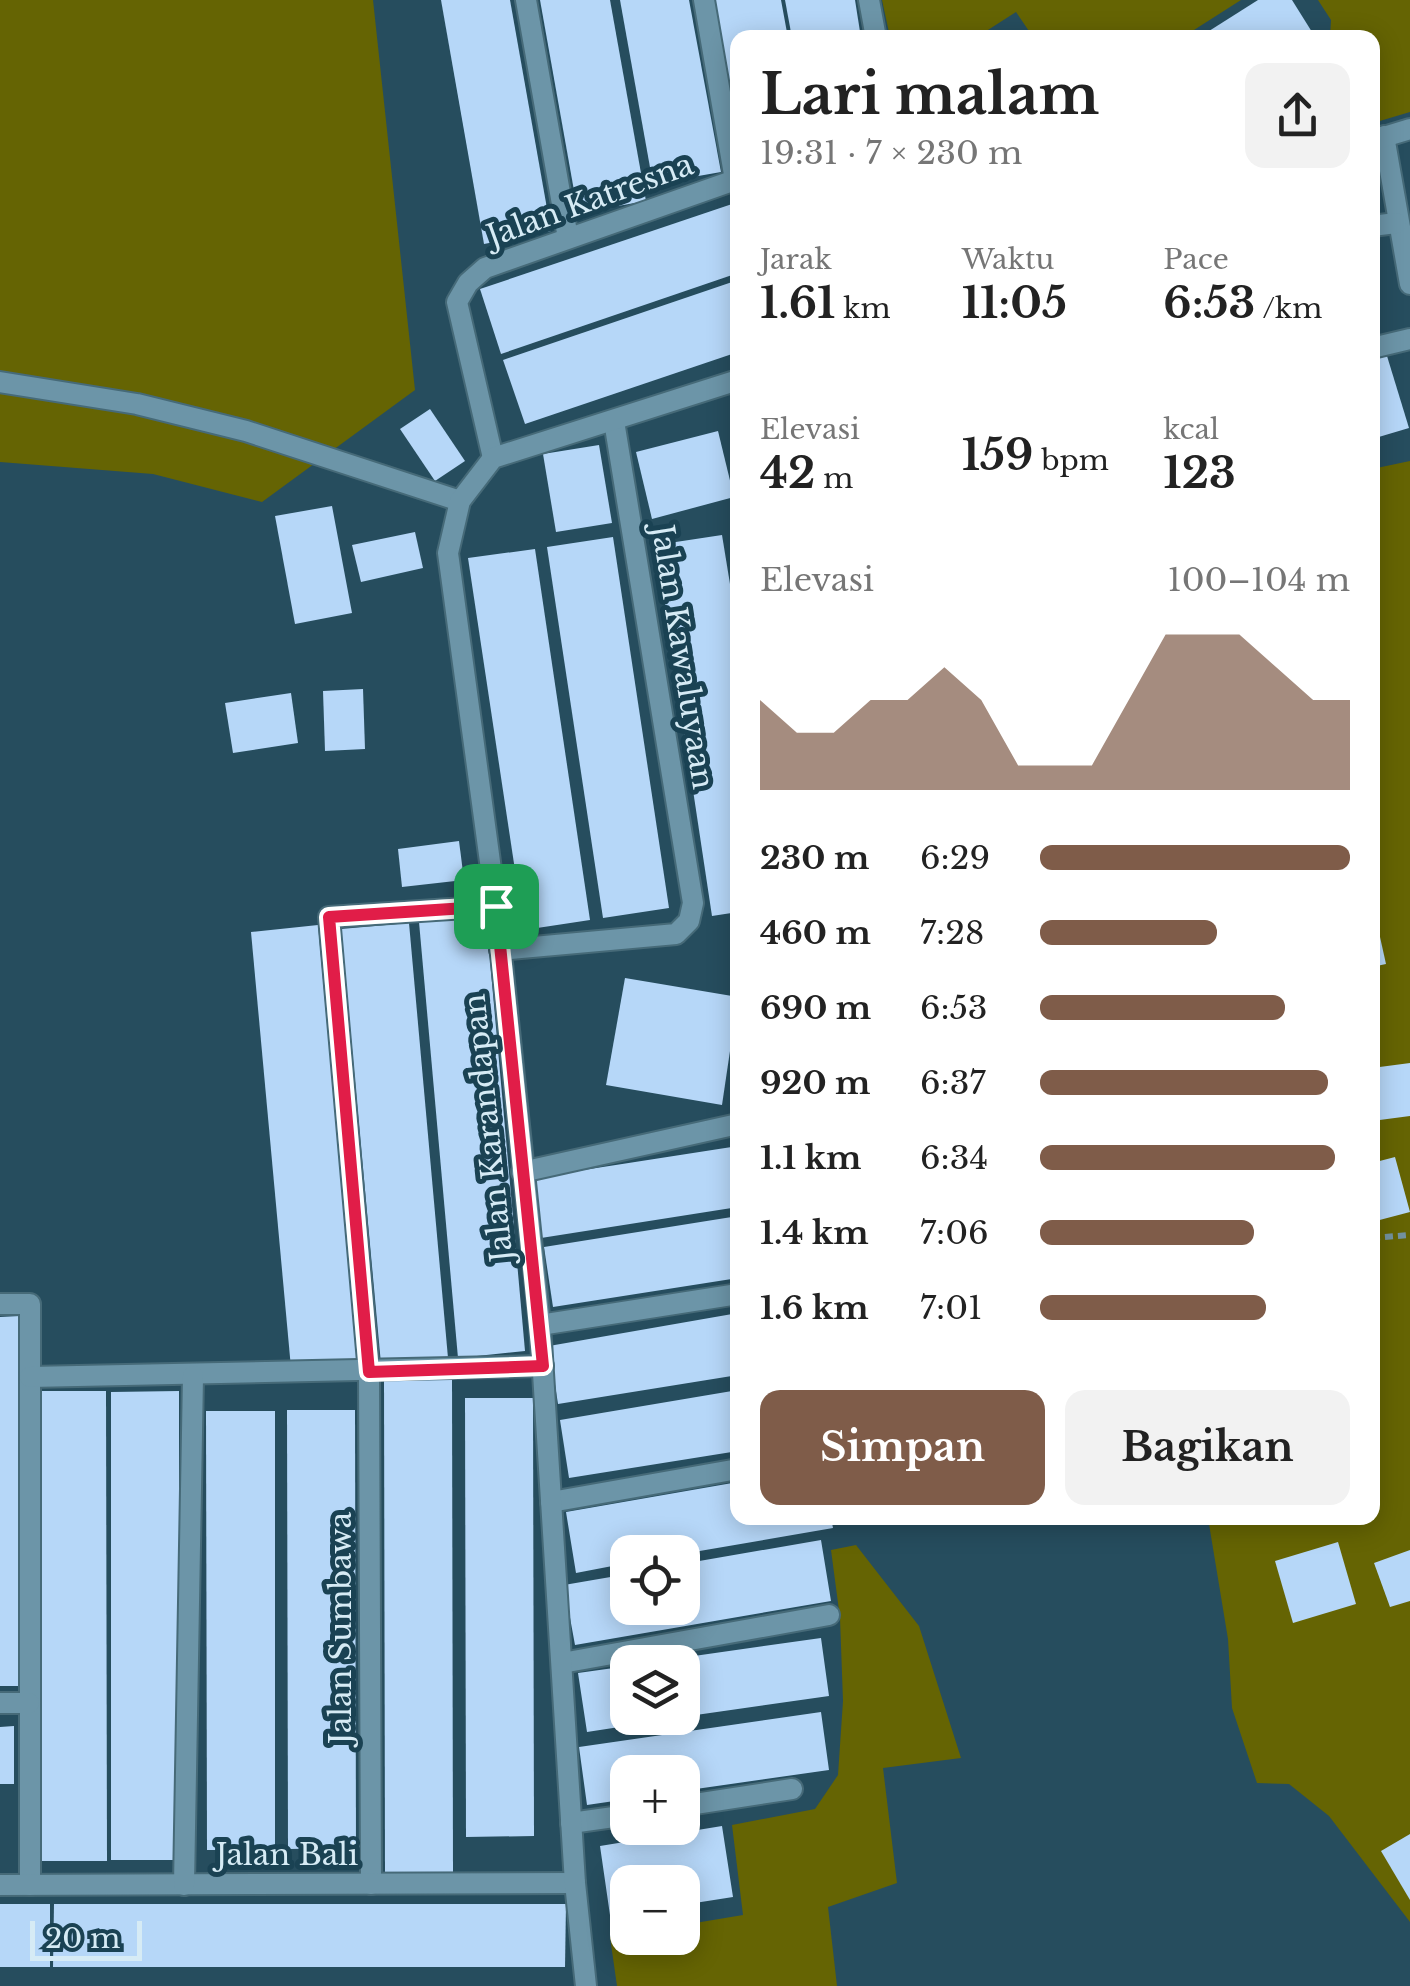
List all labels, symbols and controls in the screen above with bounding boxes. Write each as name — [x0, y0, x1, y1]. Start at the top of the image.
text: Lari malam — [760, 61, 1099, 129]
button: share — [1245, 63, 1350, 168]
text: 19:31 · 7 × 230 m — [760, 133, 1022, 173]
street label: Jalan Katresna — [478, 145, 698, 256]
text: Jarak — [760, 242, 832, 277]
text: Waktu — [962, 242, 1054, 277]
text: Pace — [1163, 242, 1229, 277]
text: 1.61 — [760, 277, 835, 329]
text: 11:05 — [962, 277, 1067, 329]
text: 6:53 — [1163, 277, 1255, 329]
text: km — [835, 291, 891, 326]
text: /km — [1255, 291, 1322, 326]
text: Elevasi — [760, 412, 860, 447]
text: kcal — [1163, 412, 1219, 447]
text: 159 — [962, 429, 1033, 481]
text: bpm — [1033, 443, 1109, 478]
text: 42 — [760, 447, 815, 499]
text: 123 — [1163, 447, 1236, 499]
text: m — [815, 461, 853, 496]
street label: Jalan Kawaluyaan — [643, 518, 722, 792]
text: Elevasi — [760, 560, 874, 600]
text: 100–104 m — [1168, 560, 1350, 600]
text: 230 m — [760, 838, 869, 878]
text: 6:29 — [920, 838, 990, 878]
pin — [454, 864, 539, 949]
icon: arrive — [469, 879, 524, 934]
text: 460 m — [760, 913, 871, 953]
text: 7:28 — [920, 913, 984, 953]
text: 690 m — [760, 988, 871, 1028]
text: 6:53 — [920, 988, 988, 1028]
street label: Jalan Karandapan — [456, 992, 521, 1268]
text: 920 m — [760, 1063, 870, 1103]
text: 6:37 — [920, 1063, 985, 1103]
text: 1.1 km — [760, 1138, 861, 1178]
text: 6:34 — [920, 1138, 988, 1178]
text: 1.4 km — [760, 1213, 869, 1253]
text: 7:06 — [920, 1213, 989, 1253]
text: 1.6 km — [760, 1288, 869, 1328]
text: 7:01 — [920, 1288, 982, 1328]
button: Simpan — [760, 1390, 1045, 1505]
button: Bagikan — [1065, 1390, 1350, 1505]
street label: Jalan Sumbawa — [322, 1511, 359, 1748]
map controls — [610, 1535, 700, 1955]
button: locate — [610, 1535, 700, 1625]
button: layers — [610, 1645, 700, 1735]
button: + — [610, 1755, 700, 1845]
street label: Jalan Bali — [212, 1836, 358, 1873]
button: − — [610, 1865, 700, 1955]
scale bar — [30, 1916, 142, 1960]
text: 20 m — [45, 1921, 120, 1956]

